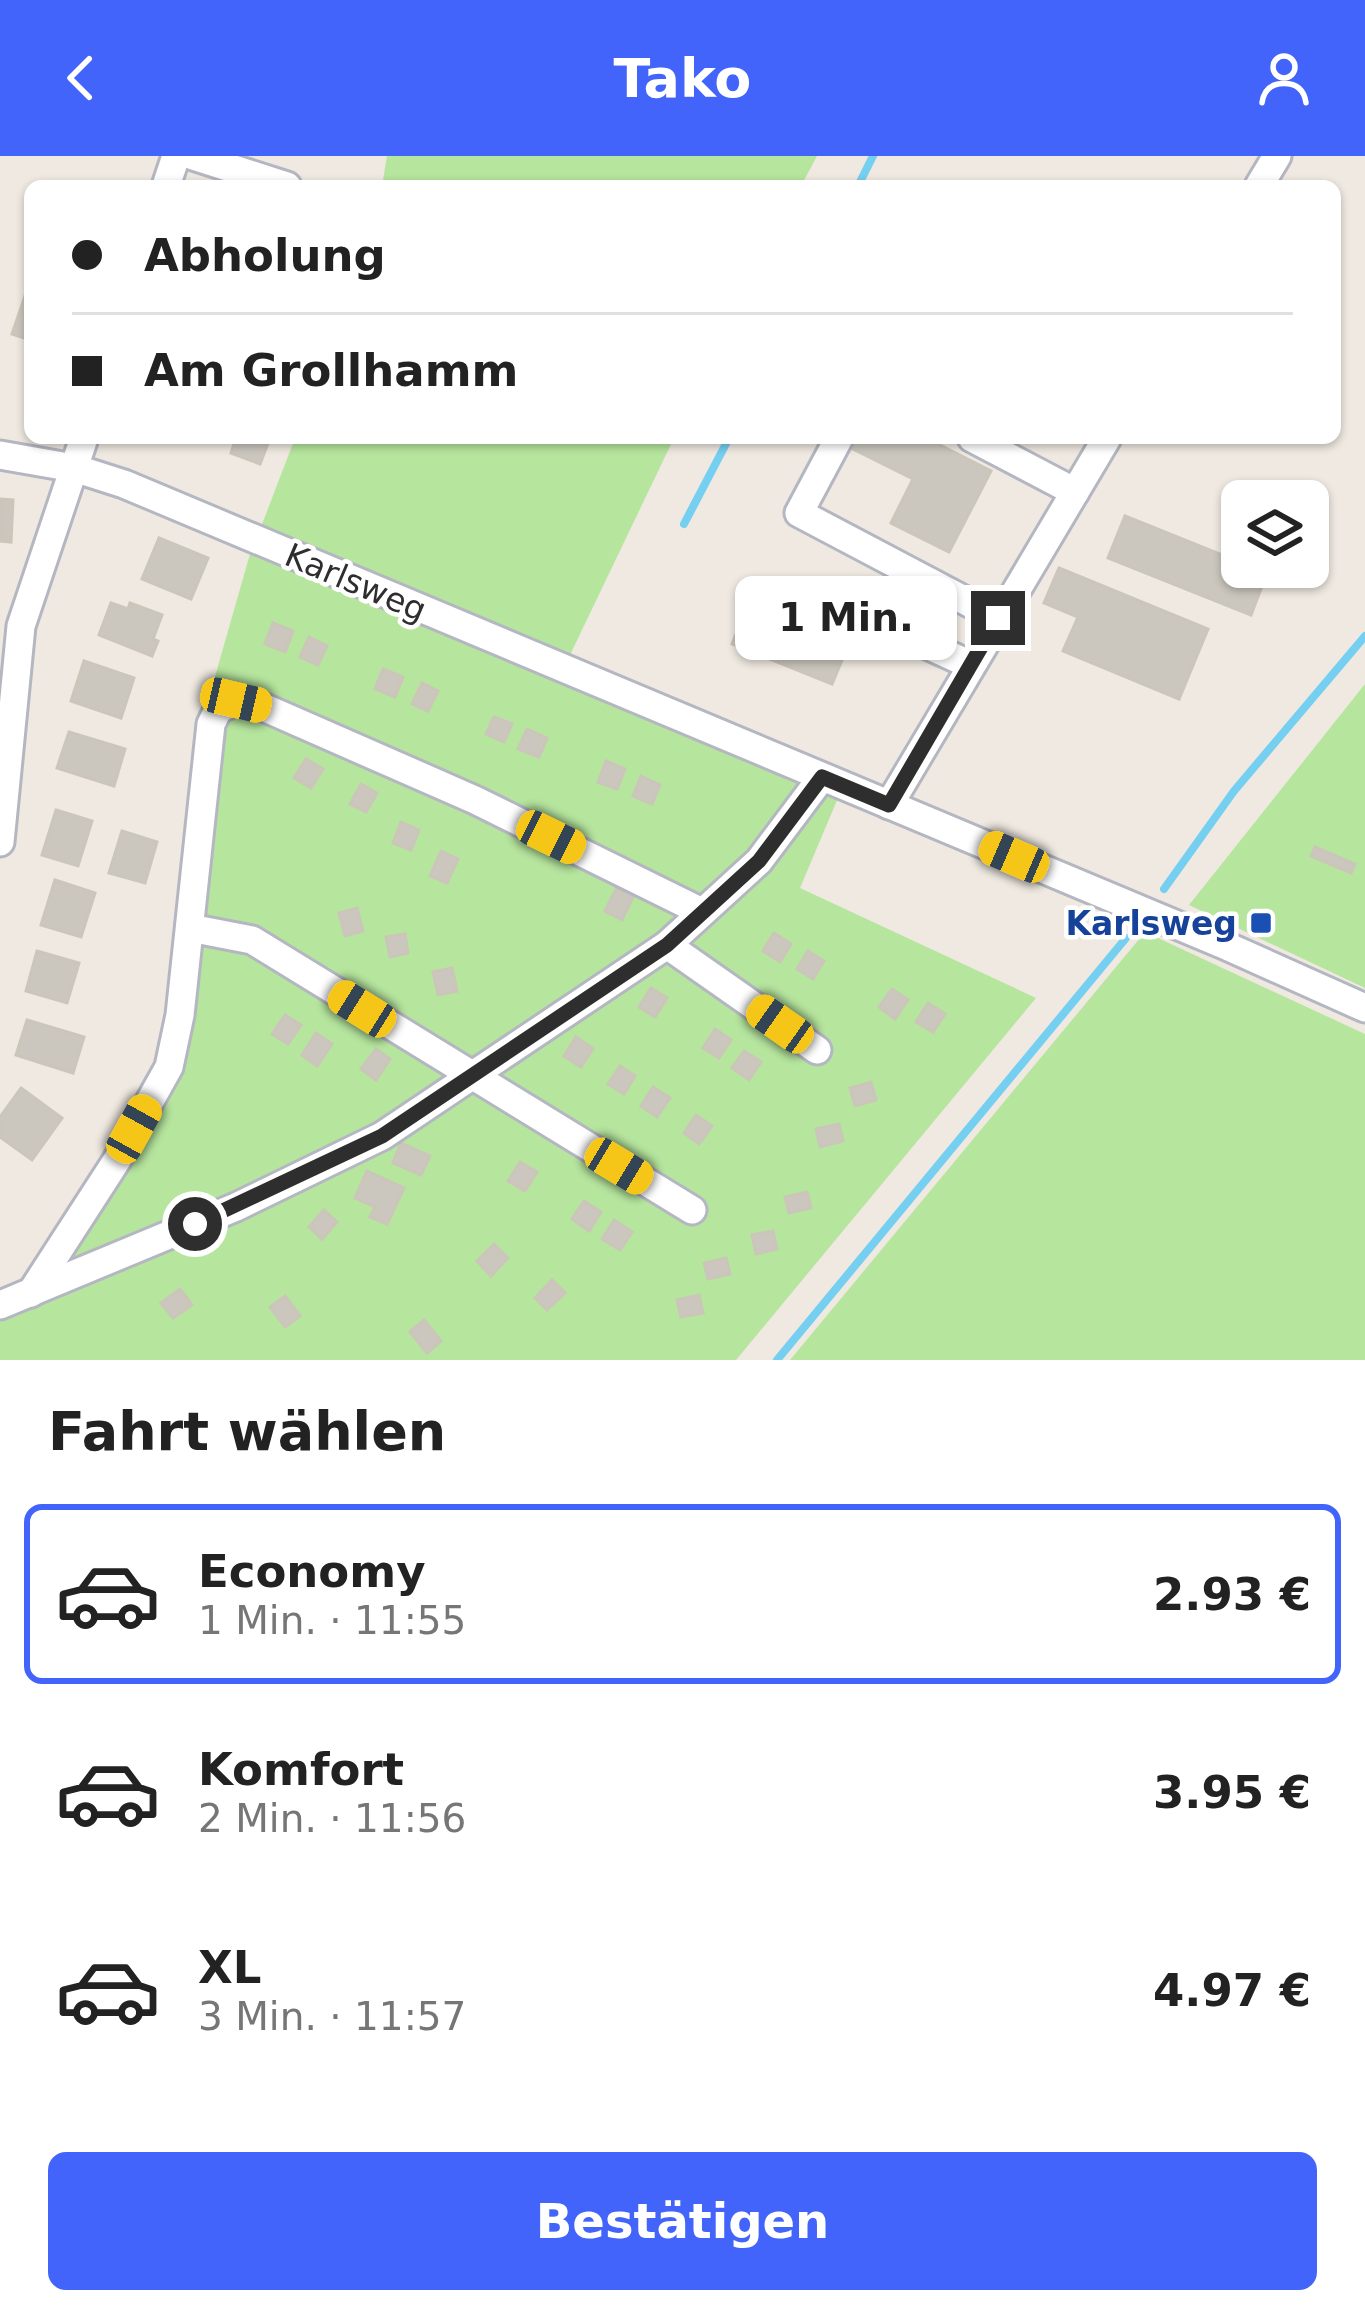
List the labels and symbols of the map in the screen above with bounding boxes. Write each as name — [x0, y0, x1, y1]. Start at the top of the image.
street label: Karlsweg — [279, 535, 432, 630]
callout: 1 Min. — [734, 576, 956, 660]
route end — [971, 591, 1025, 645]
car — [197, 674, 275, 726]
car — [511, 805, 591, 869]
car — [974, 826, 1054, 888]
place label: Karlsweg — [1065, 904, 1237, 943]
marker: Karlsweg — [1248, 910, 1274, 936]
car — [322, 975, 402, 1043]
car — [740, 989, 820, 1059]
car — [101, 1089, 167, 1169]
car — [579, 1132, 659, 1200]
route start — [168, 1197, 222, 1251]

